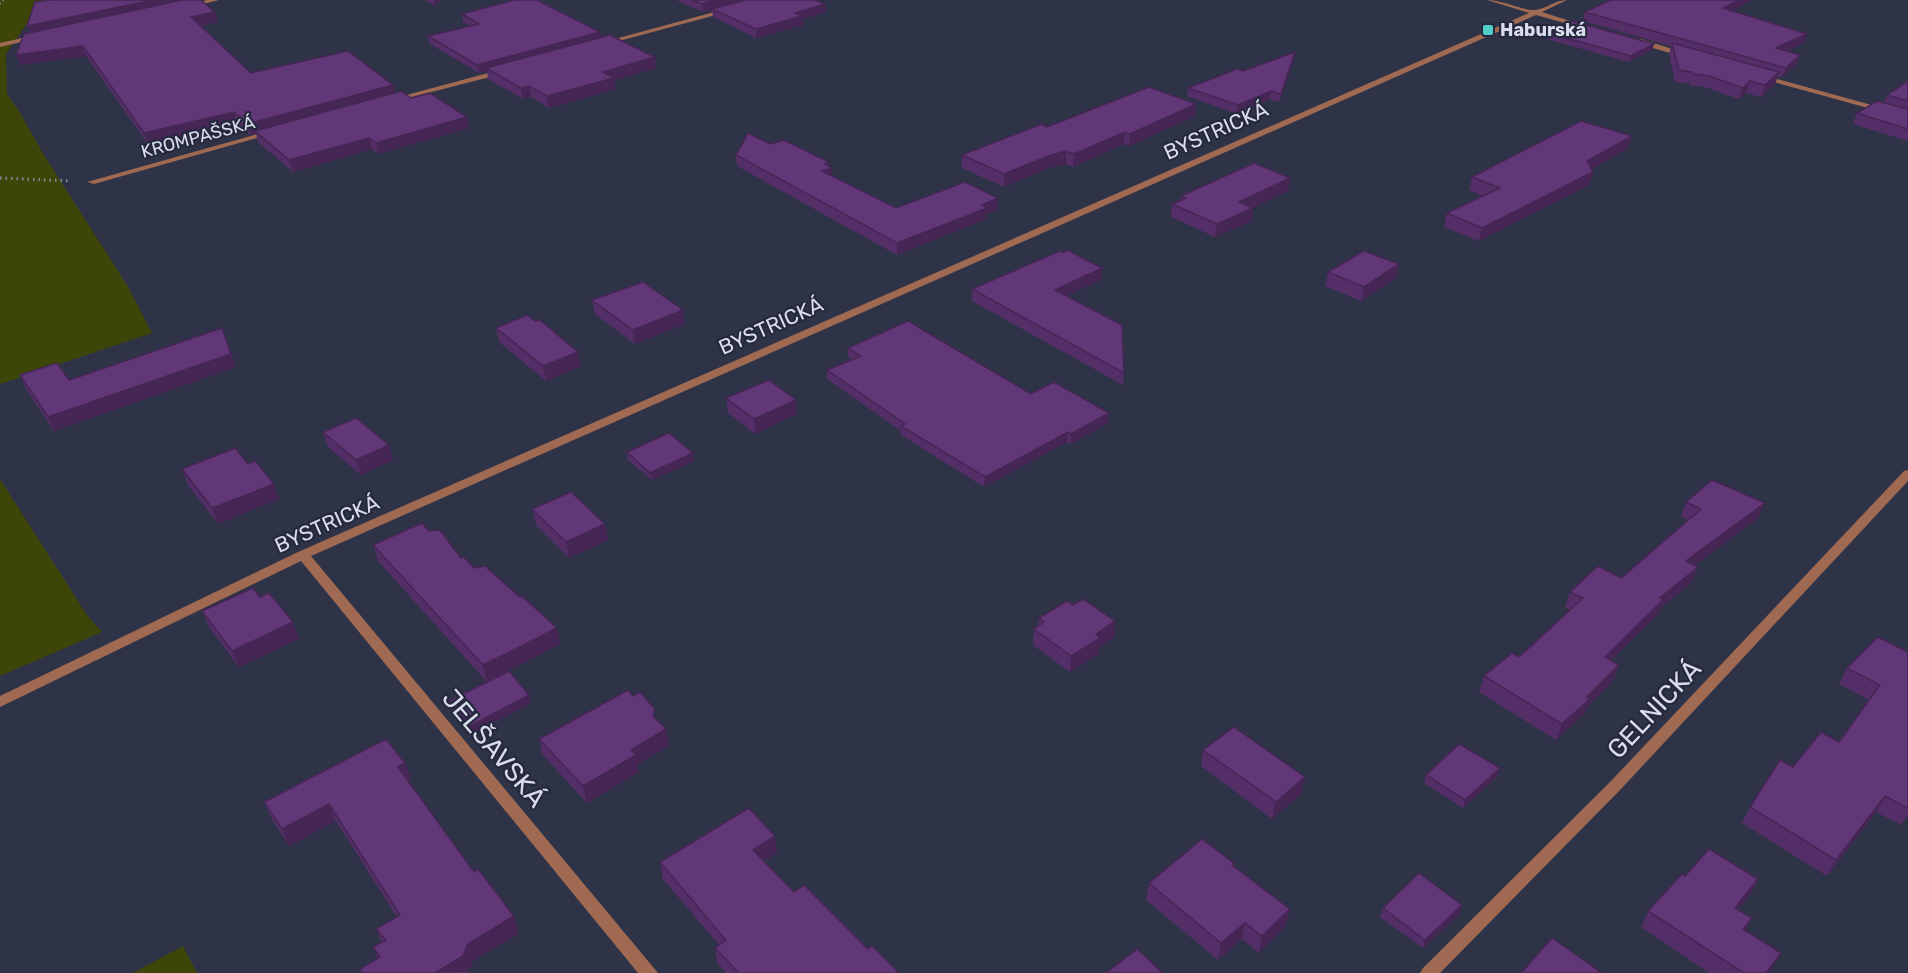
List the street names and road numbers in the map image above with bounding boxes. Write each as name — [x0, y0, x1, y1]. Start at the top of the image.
street label: BYSTRICKÁ — [1160, 96, 1272, 165]
street label: KROMPAŠSKÁ — [139, 111, 257, 163]
street label: BYSTRICKÁ — [715, 291, 827, 360]
street label: BYSTRICKÁ — [271, 489, 383, 558]
street label: GELNICKÁ — [1601, 654, 1708, 765]
street label: JELŠAVSKÁ — [435, 683, 552, 814]

